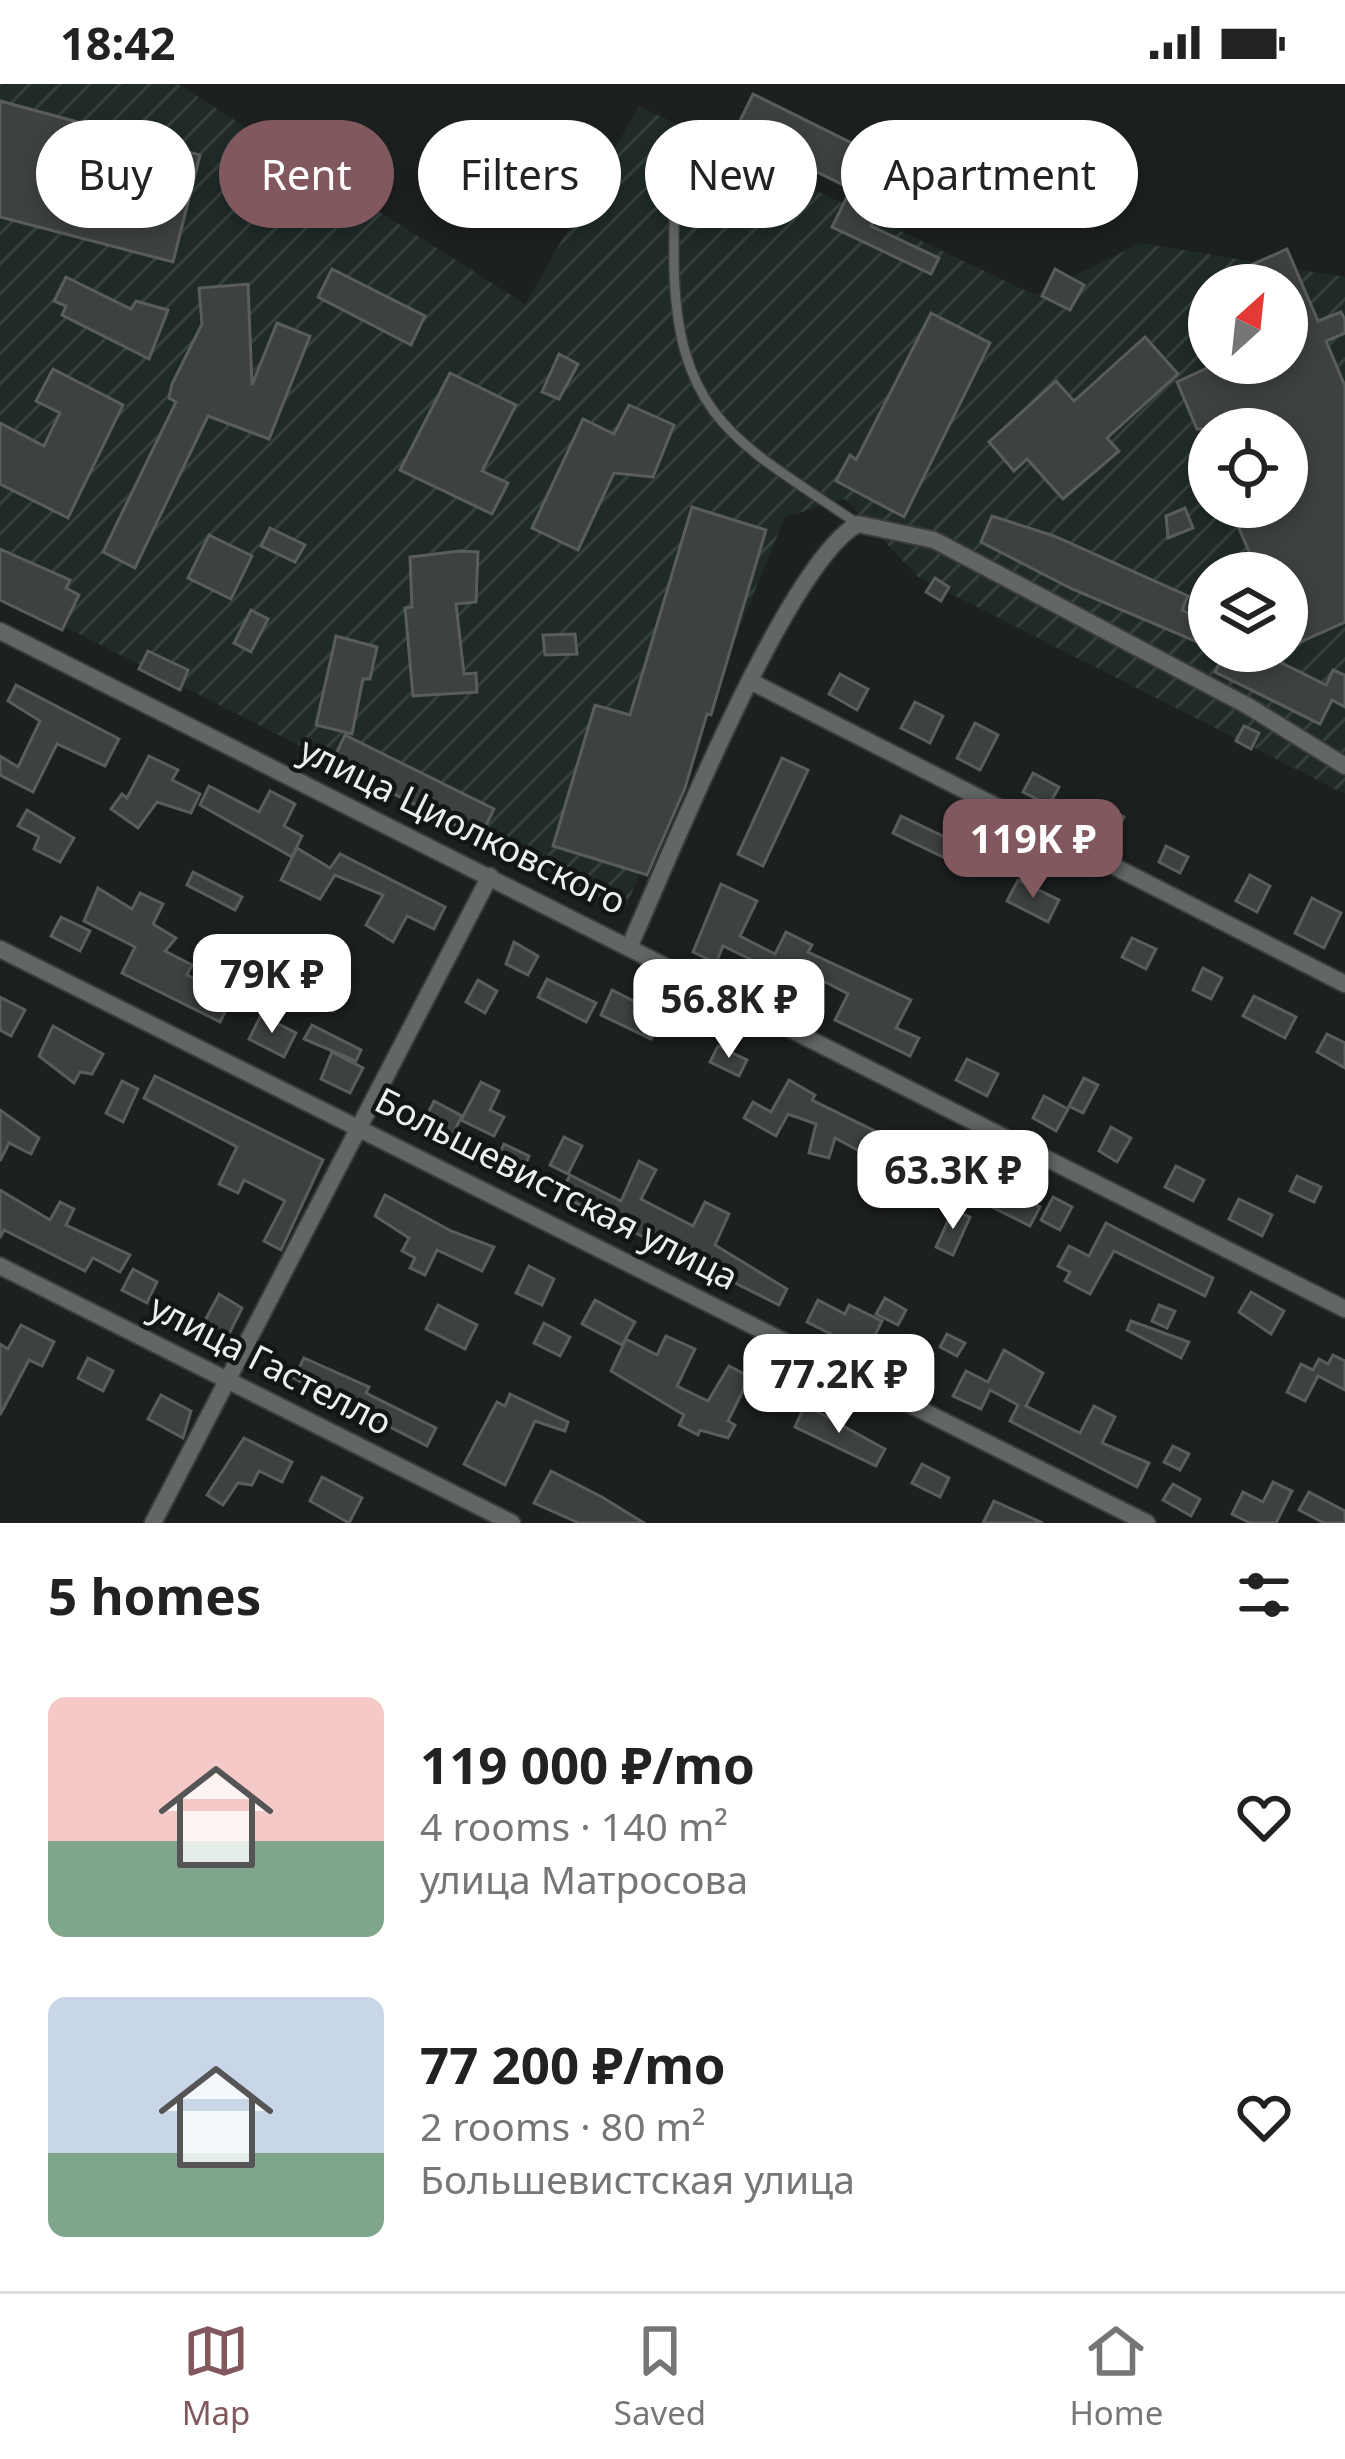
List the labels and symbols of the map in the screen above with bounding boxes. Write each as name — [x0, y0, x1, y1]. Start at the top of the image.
north arrow — [1188, 264, 1308, 384]
street label: улица Циолковского — [292, 725, 634, 925]
pin: 119K ₽ — [935, 799, 1131, 901]
pin: 79K ₽ — [188, 934, 356, 1036]
pin: 56.8K ₽ — [618, 959, 840, 1061]
street label: Большевистская улица — [367, 1075, 747, 1301]
pin: 63.3K ₽ — [842, 1130, 1064, 1232]
street label: улица Гастелло — [141, 1282, 401, 1446]
pin: 77.2K ₽ — [728, 1334, 950, 1436]

